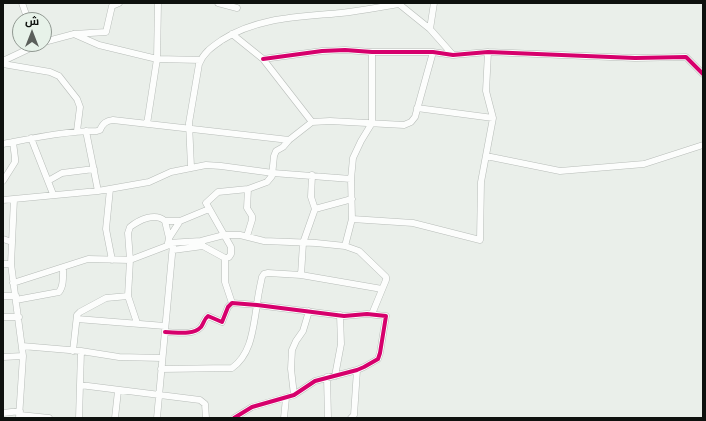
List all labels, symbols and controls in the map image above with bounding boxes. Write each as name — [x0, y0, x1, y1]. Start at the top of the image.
north arrow — [12, 12, 52, 52]
text: ش — [25, 13, 39, 29]

